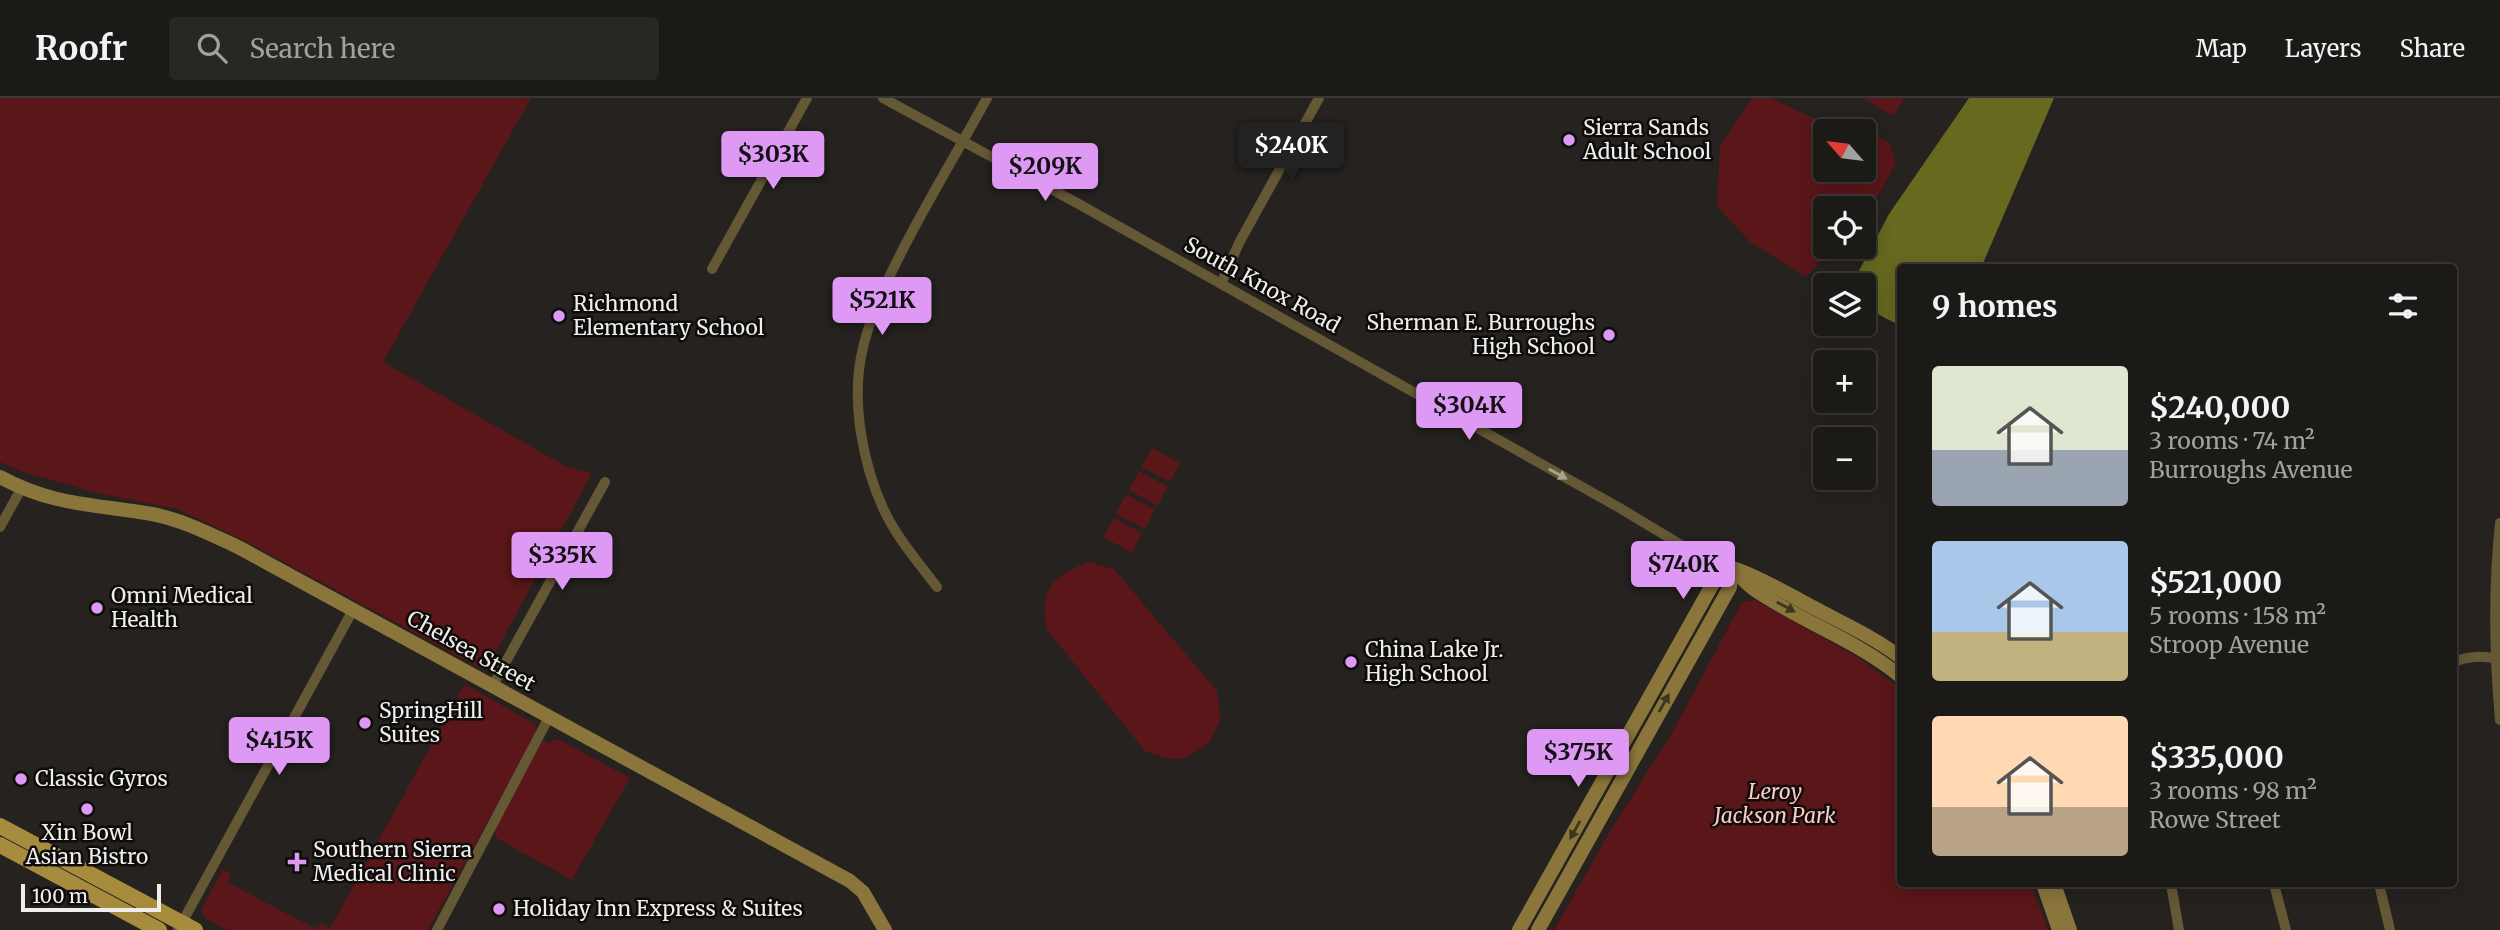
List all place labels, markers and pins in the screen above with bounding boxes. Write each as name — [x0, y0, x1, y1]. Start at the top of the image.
place label: Sierra Sands Adult School — [1582, 114, 1712, 165]
pin: $240K — [1242, 122, 1340, 182]
pin: $303K — [724, 132, 822, 191]
marker: Sierra Sands Adult School — [1561, 132, 1577, 148]
pin: $209K — [996, 144, 1094, 203]
pin: $521K — [833, 278, 931, 337]
place label: Richmond Elementary School — [573, 290, 765, 341]
marker: Richmond Elementary School — [551, 308, 567, 324]
place label: Sherman E. Burroughs High School — [1367, 309, 1595, 360]
marker: Sherman E. Burroughs High School — [1601, 327, 1617, 343]
pin: $304K — [1420, 382, 1518, 442]
pin: $335K — [513, 532, 611, 592]
pin: $740K — [1634, 542, 1732, 601]
place label: Omni Medical Health — [111, 582, 253, 633]
marker: Omni Medical Health — [89, 600, 105, 616]
place label: China Lake Jr. High School — [1365, 636, 1504, 687]
marker: China Lake Jr. High School — [1343, 654, 1359, 670]
place label: SpringHill Suites — [379, 697, 484, 748]
marker: SpringHill Suites — [357, 715, 373, 731]
pin: $415K — [230, 718, 328, 777]
pin: $375K — [1529, 730, 1627, 789]
place label: Classic Gyros — [35, 765, 168, 792]
marker: Classic Gyros — [13, 771, 29, 787]
marker: Xin Bowl Asian Bistro — [79, 801, 95, 817]
place label: Xin Bowl Asian Bistro — [25, 819, 148, 870]
place label: Southern Sierra Medical Clinic — [313, 836, 472, 887]
marker: Southern Sierra Medical Clinic — [287, 852, 307, 872]
place label: Holiday Inn Express & Suites — [513, 895, 803, 922]
marker: Holiday Inn Express & Suites — [491, 901, 507, 917]

